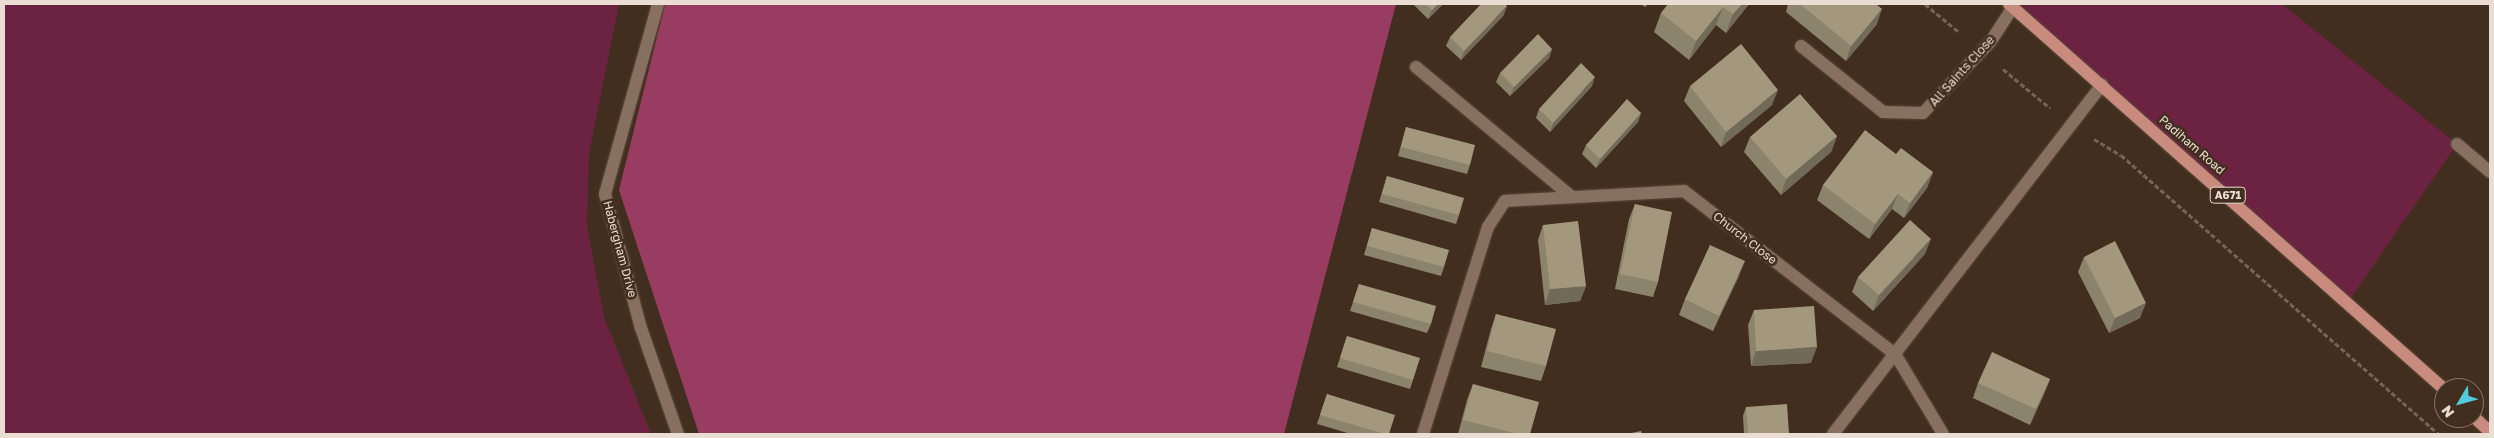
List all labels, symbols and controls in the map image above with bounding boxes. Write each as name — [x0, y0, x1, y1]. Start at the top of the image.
street label: All Saints Close — [1927, 33, 1997, 109]
street label: Padiham Road — [2156, 113, 2228, 177]
road number: A671 — [2209, 186, 2247, 204]
street label: Habergham Drive — [600, 199, 640, 299]
street label: Church Close — [1710, 209, 1780, 267]
north arrow — [2434, 378, 2484, 428]
text: N — [2437, 402, 2457, 421]

